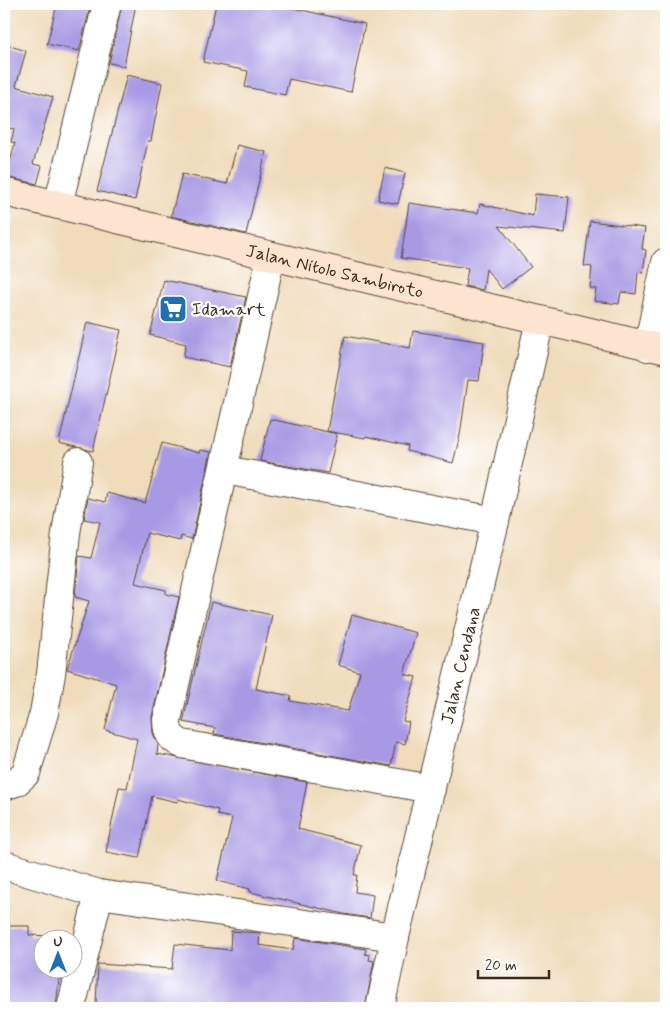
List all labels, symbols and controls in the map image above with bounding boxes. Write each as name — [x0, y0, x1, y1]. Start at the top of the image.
street label: Jalan Nitolo Sambiroto — [243, 239, 426, 305]
supermarket icon: Idamart — [158, 294, 188, 324]
place label: Idamart — [192, 298, 266, 322]
street label: Jalan Cendana — [436, 604, 487, 727]
north arrow — [32, 930, 82, 980]
text: U — [53, 933, 63, 951]
scale bar — [478, 947, 549, 979]
text: 20 m — [485, 956, 517, 976]

